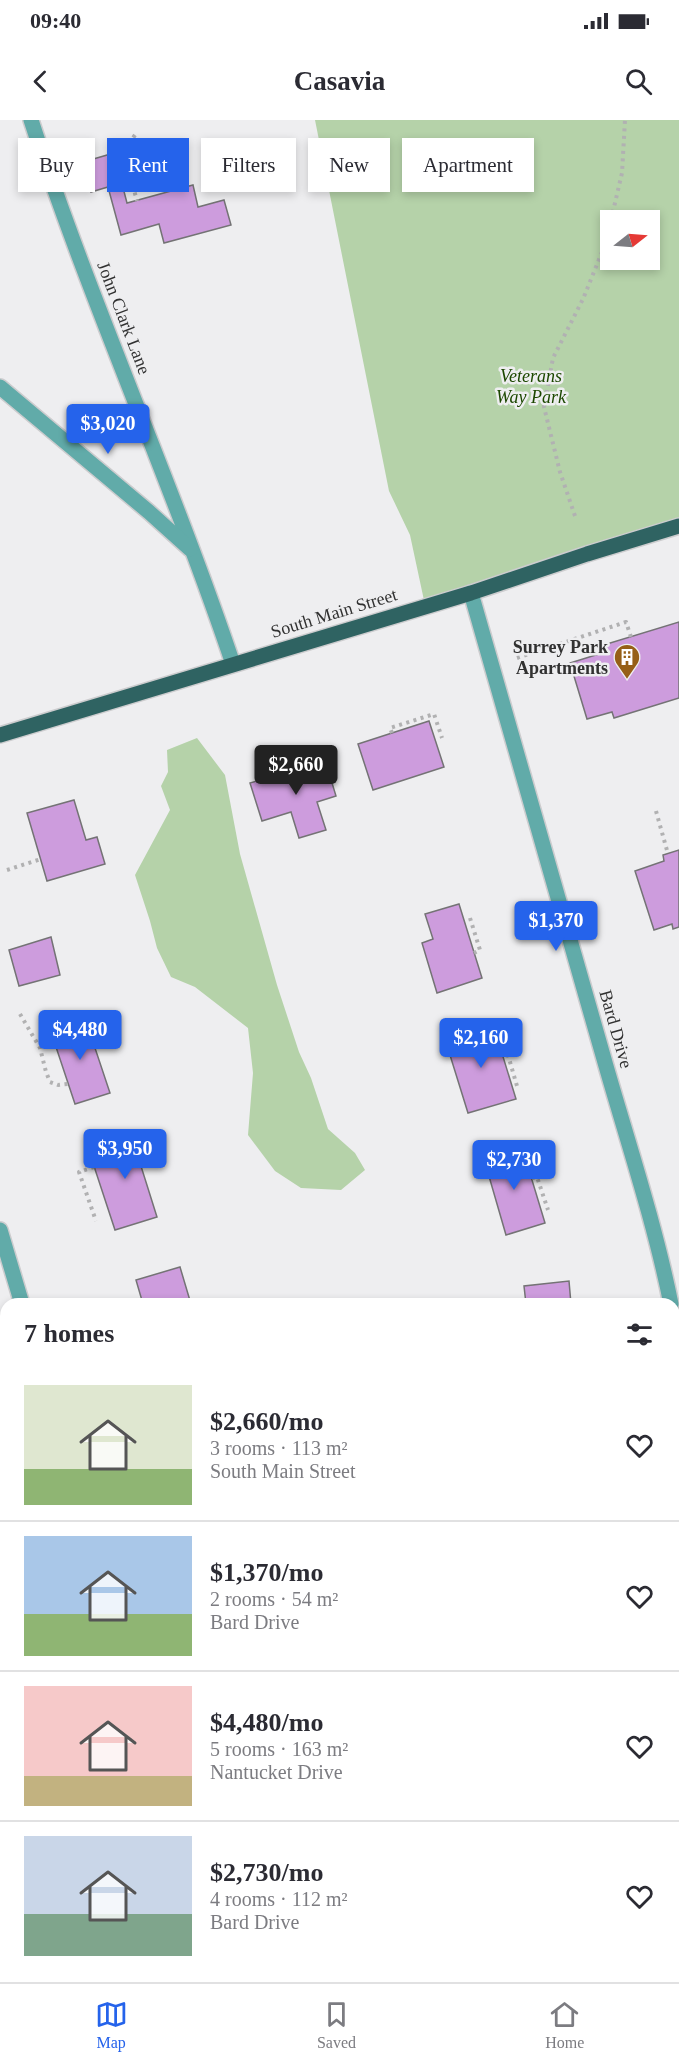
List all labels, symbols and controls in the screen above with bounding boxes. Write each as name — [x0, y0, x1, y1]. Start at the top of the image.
text: 09:40 — [30, 8, 81, 33]
icon: back — [24, 65, 57, 98]
icon: search — [622, 65, 655, 98]
text: Casavia — [294, 66, 385, 96]
chip: Buy — [18, 138, 95, 192]
chip: Rent — [107, 138, 189, 192]
chip: Filters — [201, 138, 296, 192]
chip: New — [308, 138, 390, 192]
chip: Apartment — [402, 138, 534, 192]
north arrow — [600, 210, 660, 270]
map controls — [600, 210, 660, 270]
street label: John Clark Lane — [93, 259, 155, 377]
park label: Veterans Way Park — [496, 366, 567, 407]
pin: $3,020 — [59, 404, 157, 455]
text: $3,020 — [81, 412, 136, 434]
street label: South Main Street — [268, 584, 400, 642]
place label: Surrey Park Apartments — [513, 637, 608, 678]
building icon: Surrey Park Apartments — [612, 642, 642, 680]
pin: $2,660 — [247, 745, 345, 796]
text: $2,660 — [269, 753, 324, 775]
pin: $1,370 — [507, 901, 605, 952]
text: $1,370 — [529, 909, 584, 931]
street label: Bard Drive — [595, 988, 637, 1070]
pin: $4,480 — [31, 1010, 129, 1061]
text: $4,480 — [53, 1018, 108, 1040]
pin: $2,160 — [432, 1018, 530, 1069]
text: $2,160 — [454, 1026, 509, 1048]
pin: $3,950 — [76, 1129, 174, 1180]
text: $3,950 — [98, 1137, 153, 1159]
pin: $2,730 — [465, 1140, 563, 1191]
text: $2,730 — [487, 1148, 542, 1170]
icon: filters — [623, 1318, 656, 1351]
text: 7 homes — [24, 1319, 114, 1348]
text: $2,660/mo — [210, 1407, 323, 1436]
icon: home — [72, 1409, 144, 1481]
icon: heart — [623, 1429, 656, 1462]
text: 3 rooms · 113 m² — [210, 1437, 347, 1459]
text: South Main Street — [210, 1460, 356, 1482]
text: $1,370/mo — [210, 1558, 323, 1587]
icon: home — [72, 1560, 144, 1632]
icon: heart — [623, 1580, 656, 1613]
text: 2 rooms · 54 m² — [210, 1588, 338, 1610]
text: Bard Drive — [210, 1611, 299, 1633]
text: $4,480/mo — [210, 1708, 323, 1737]
icon: home — [72, 1710, 144, 1782]
icon: heart — [623, 1730, 656, 1763]
text: 5 rooms · 163 m² — [210, 1738, 348, 1760]
text: Nantucket Drive — [210, 1761, 343, 1783]
text: $2,730/mo — [210, 1858, 323, 1887]
icon: home — [72, 1860, 144, 1932]
icon: heart — [623, 1880, 656, 1913]
text: 4 rooms · 112 m² — [210, 1888, 347, 1910]
text: Bard Drive — [210, 1911, 299, 1933]
tab: Map — [95, 1998, 128, 2052]
tab: Saved — [317, 1998, 356, 2052]
tab: Home — [545, 1998, 584, 2052]

